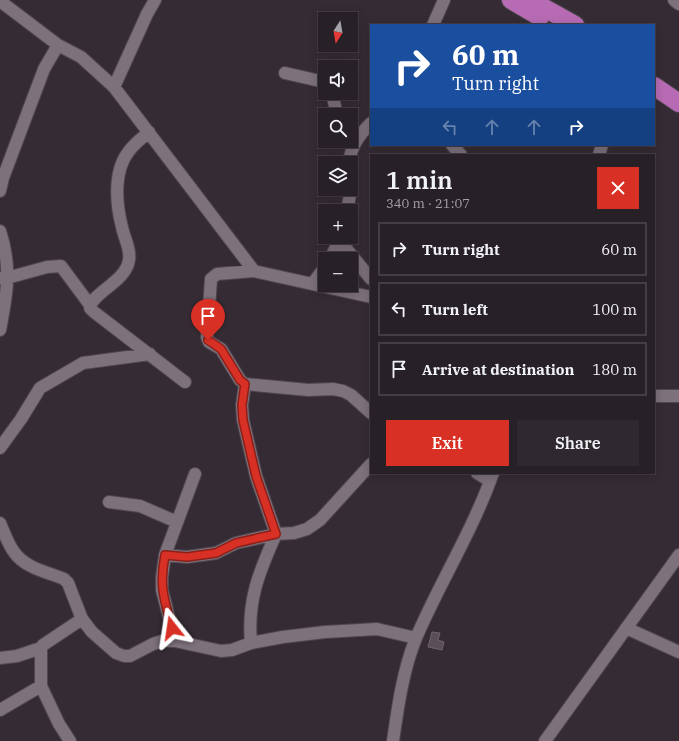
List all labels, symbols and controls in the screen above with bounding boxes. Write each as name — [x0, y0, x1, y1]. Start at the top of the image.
north arrow — [318, 12, 358, 52]
map controls — [318, 12, 358, 292]
text: 60 m — [452, 36, 519, 73]
icon: right — [386, 40, 438, 92]
button: sound — [318, 60, 358, 100]
text: Turn right — [452, 72, 539, 95]
button: search — [318, 108, 358, 148]
icon: left — [439, 116, 461, 138]
icon: ahead — [481, 116, 503, 138]
icon: ahead — [523, 116, 545, 138]
icon: right — [565, 116, 587, 138]
button: layers — [318, 156, 358, 196]
text: 1 min — [386, 164, 453, 196]
button: close — [597, 167, 639, 209]
text: 340 m · 21:07 — [386, 195, 470, 212]
button: + — [318, 204, 358, 244]
icon: right — [388, 238, 410, 260]
text: Turn right — [422, 240, 500, 259]
text: 60 m — [601, 240, 637, 259]
button: − — [318, 252, 358, 292]
icon: left — [388, 298, 410, 320]
pin — [191, 299, 225, 340]
text: Turn left — [422, 300, 488, 319]
text: 100 m — [592, 300, 637, 319]
icon: arrive — [197, 305, 219, 327]
icon: arrive — [388, 358, 410, 380]
text: Arrive at destination — [422, 360, 574, 379]
text: 180 m — [592, 360, 637, 379]
button: Exit — [386, 420, 509, 466]
button: Share — [517, 420, 639, 466]
position arrow — [151, 607, 193, 649]

